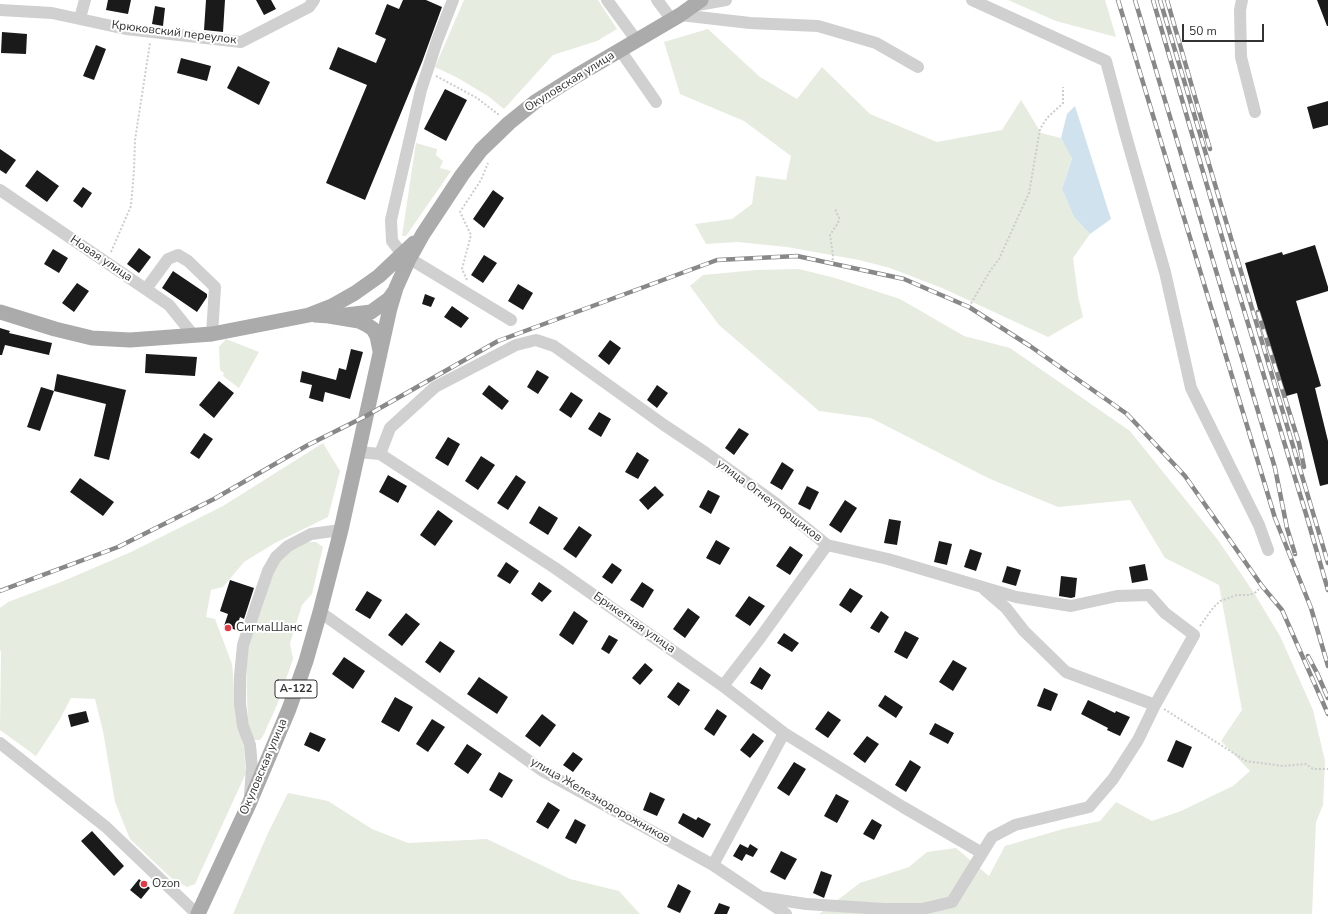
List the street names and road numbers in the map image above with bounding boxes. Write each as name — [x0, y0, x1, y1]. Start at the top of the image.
street label: Крюковский переулок — [111, 18, 237, 48]
street label: Окуловская улица — [522, 49, 618, 115]
street label: Новая улица — [67, 233, 135, 285]
street label: улица Огнеупорщиков — [713, 457, 825, 545]
street label: Брикетная улица — [590, 589, 678, 657]
road number: А-122 — [275, 680, 317, 698]
street label: Окуловская улица — [237, 717, 291, 817]
street label: улица Железнодорожников — [528, 755, 672, 847]

